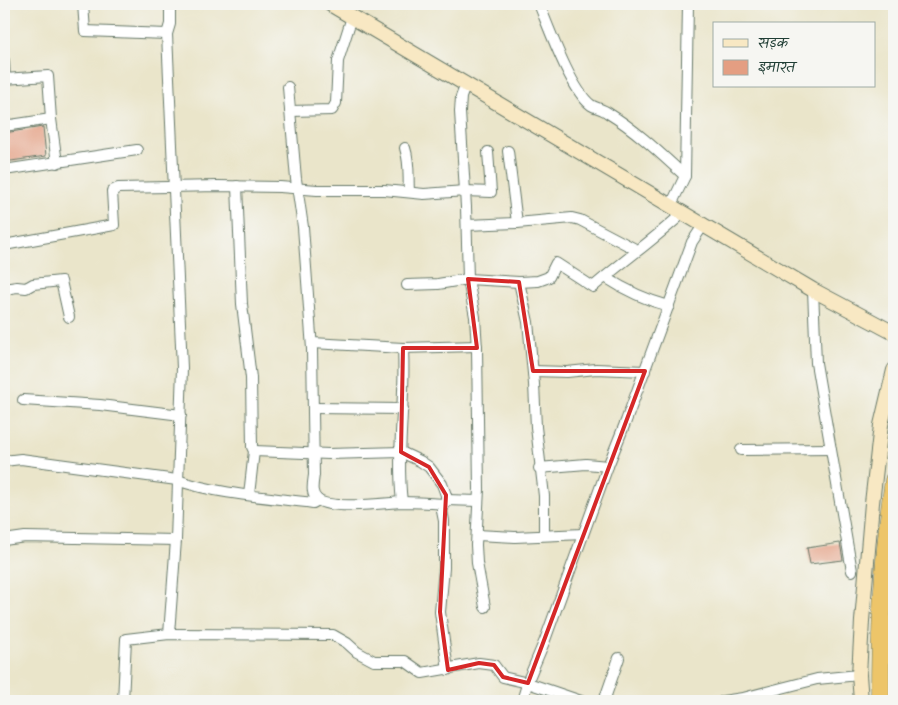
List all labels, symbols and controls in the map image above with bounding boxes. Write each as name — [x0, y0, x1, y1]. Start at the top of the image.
legend — [713, 22, 876, 88]
text: सड़क — [758, 32, 790, 56]
text: इमारत — [758, 56, 798, 80]

